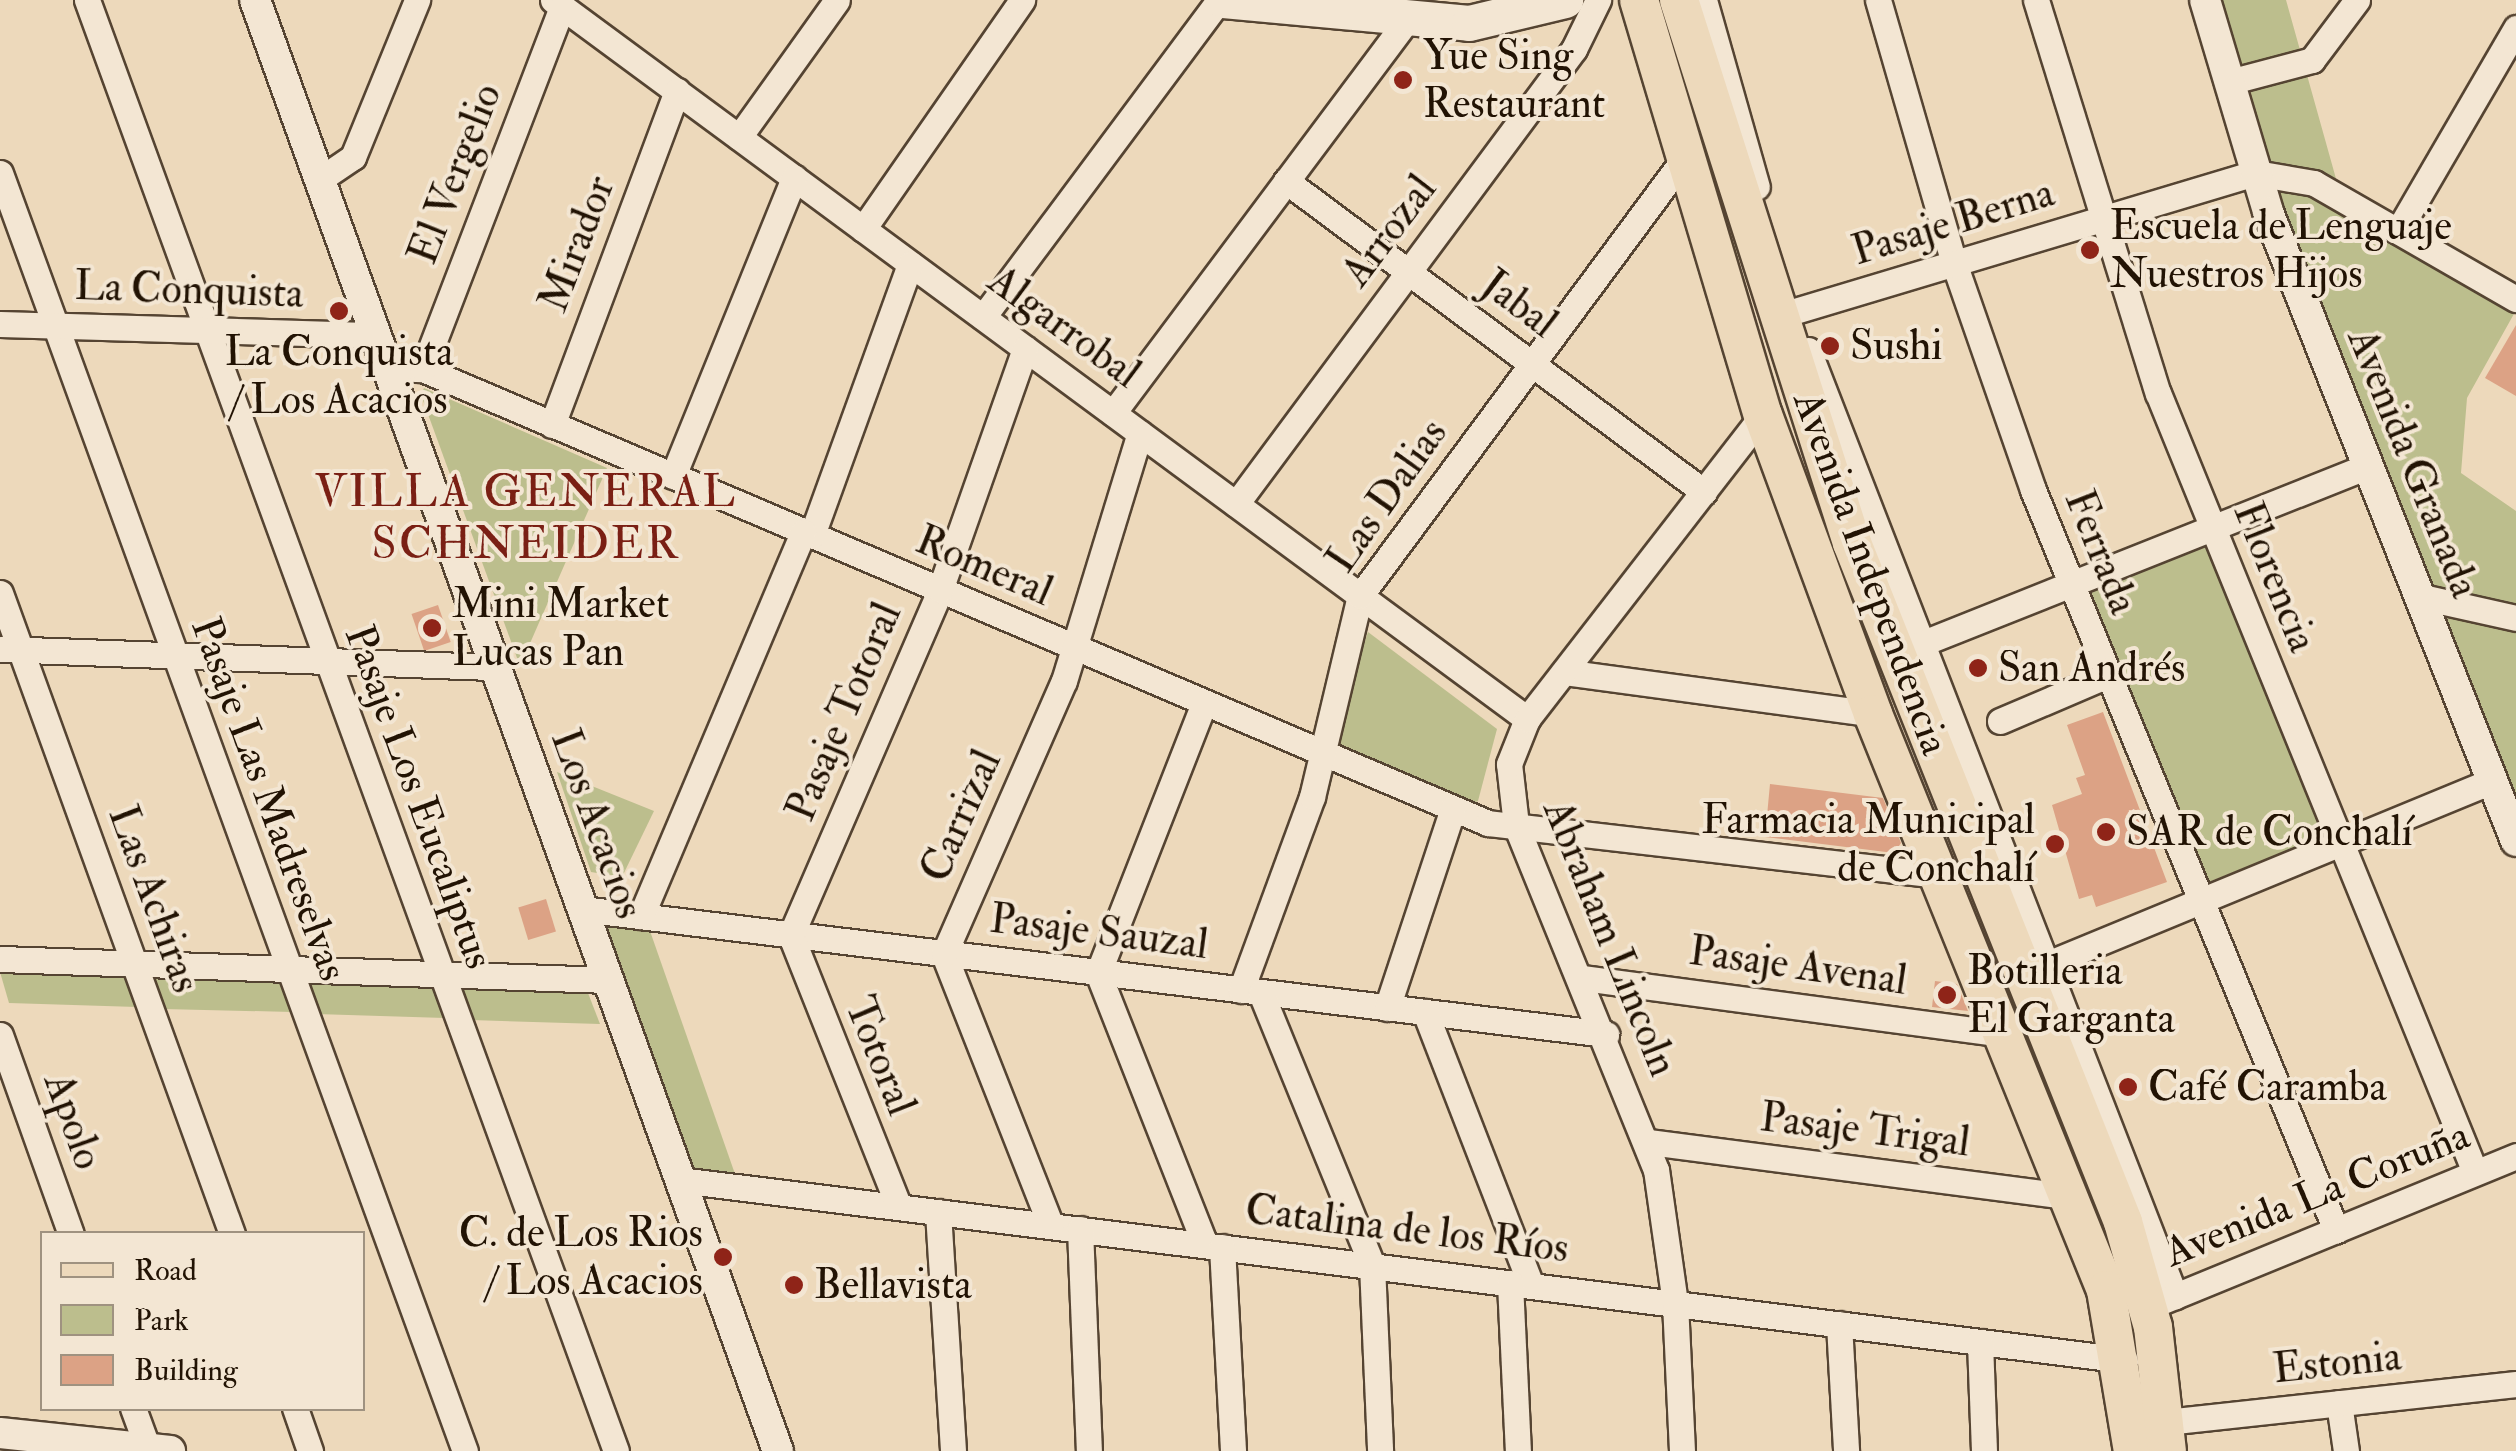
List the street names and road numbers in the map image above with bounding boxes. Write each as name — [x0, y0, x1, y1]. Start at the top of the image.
street label: El Vergelio — [398, 77, 512, 271]
street label: Arrozal — [1331, 165, 1447, 297]
street label: Pasaje Berna — [1846, 167, 2060, 277]
street label: Mirador — [528, 169, 626, 319]
street label: Algarrobal — [978, 255, 1150, 399]
street label: Jabal — [1471, 259, 1567, 349]
street label: La Conquista — [74, 261, 304, 319]
street label: Avenida Granada — [2336, 321, 2490, 605]
street label: Avenida Independencia — [1782, 385, 1960, 761]
street label: Las Dalias — [1316, 409, 1458, 583]
street label: Ferrada — [2053, 483, 2149, 621]
street label: Florencia — [2222, 495, 2328, 659]
street label: Romeral — [908, 515, 1060, 617]
street label: Pasaje Totoral — [775, 595, 913, 829]
street label: Pasaje Las Madreselvas — [180, 610, 358, 988]
street label: Pasaje Los Eucaliptus — [333, 618, 505, 976]
street label: Los Acacios — [540, 723, 654, 925]
street label: Carrizal — [910, 742, 1012, 890]
street label: Abraham Lincoln — [1532, 793, 1688, 1083]
street label: Las Achiras — [97, 799, 211, 999]
street label: Pasaje Sauzal — [987, 894, 1211, 970]
street label: Pasaje Avenal — [1686, 926, 1910, 1006]
street label: Totoral — [834, 989, 926, 1123]
street label: Apolo — [32, 1066, 114, 1176]
street label: Pasaje Trigal — [1757, 1092, 1973, 1168]
street label: Avenida La Coruña — [2157, 1110, 2477, 1278]
street label: Catalina de los Ríos — [1243, 1184, 1571, 1274]
street label: Estonia — [2270, 1331, 2404, 1395]

